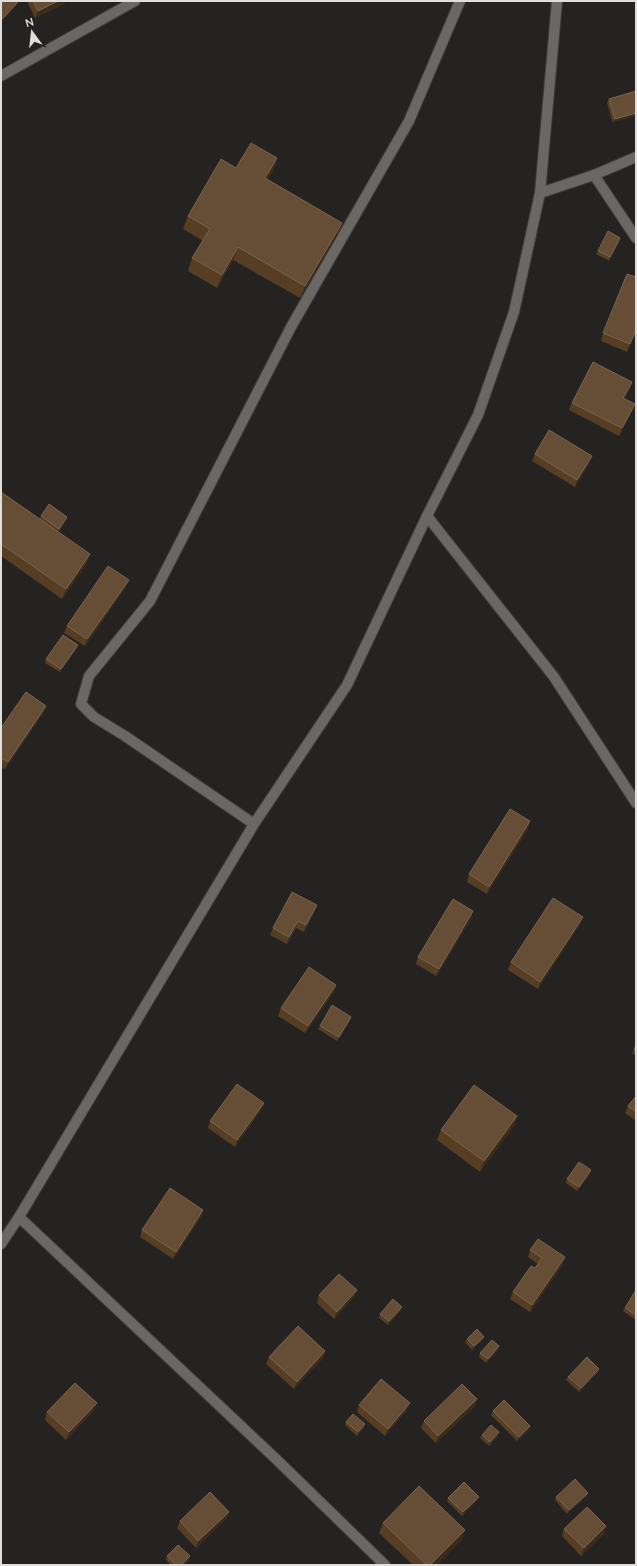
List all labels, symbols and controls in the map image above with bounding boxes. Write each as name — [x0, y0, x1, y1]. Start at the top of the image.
north arrow — [12, 12, 52, 52]
text: N — [24, 15, 35, 31]

